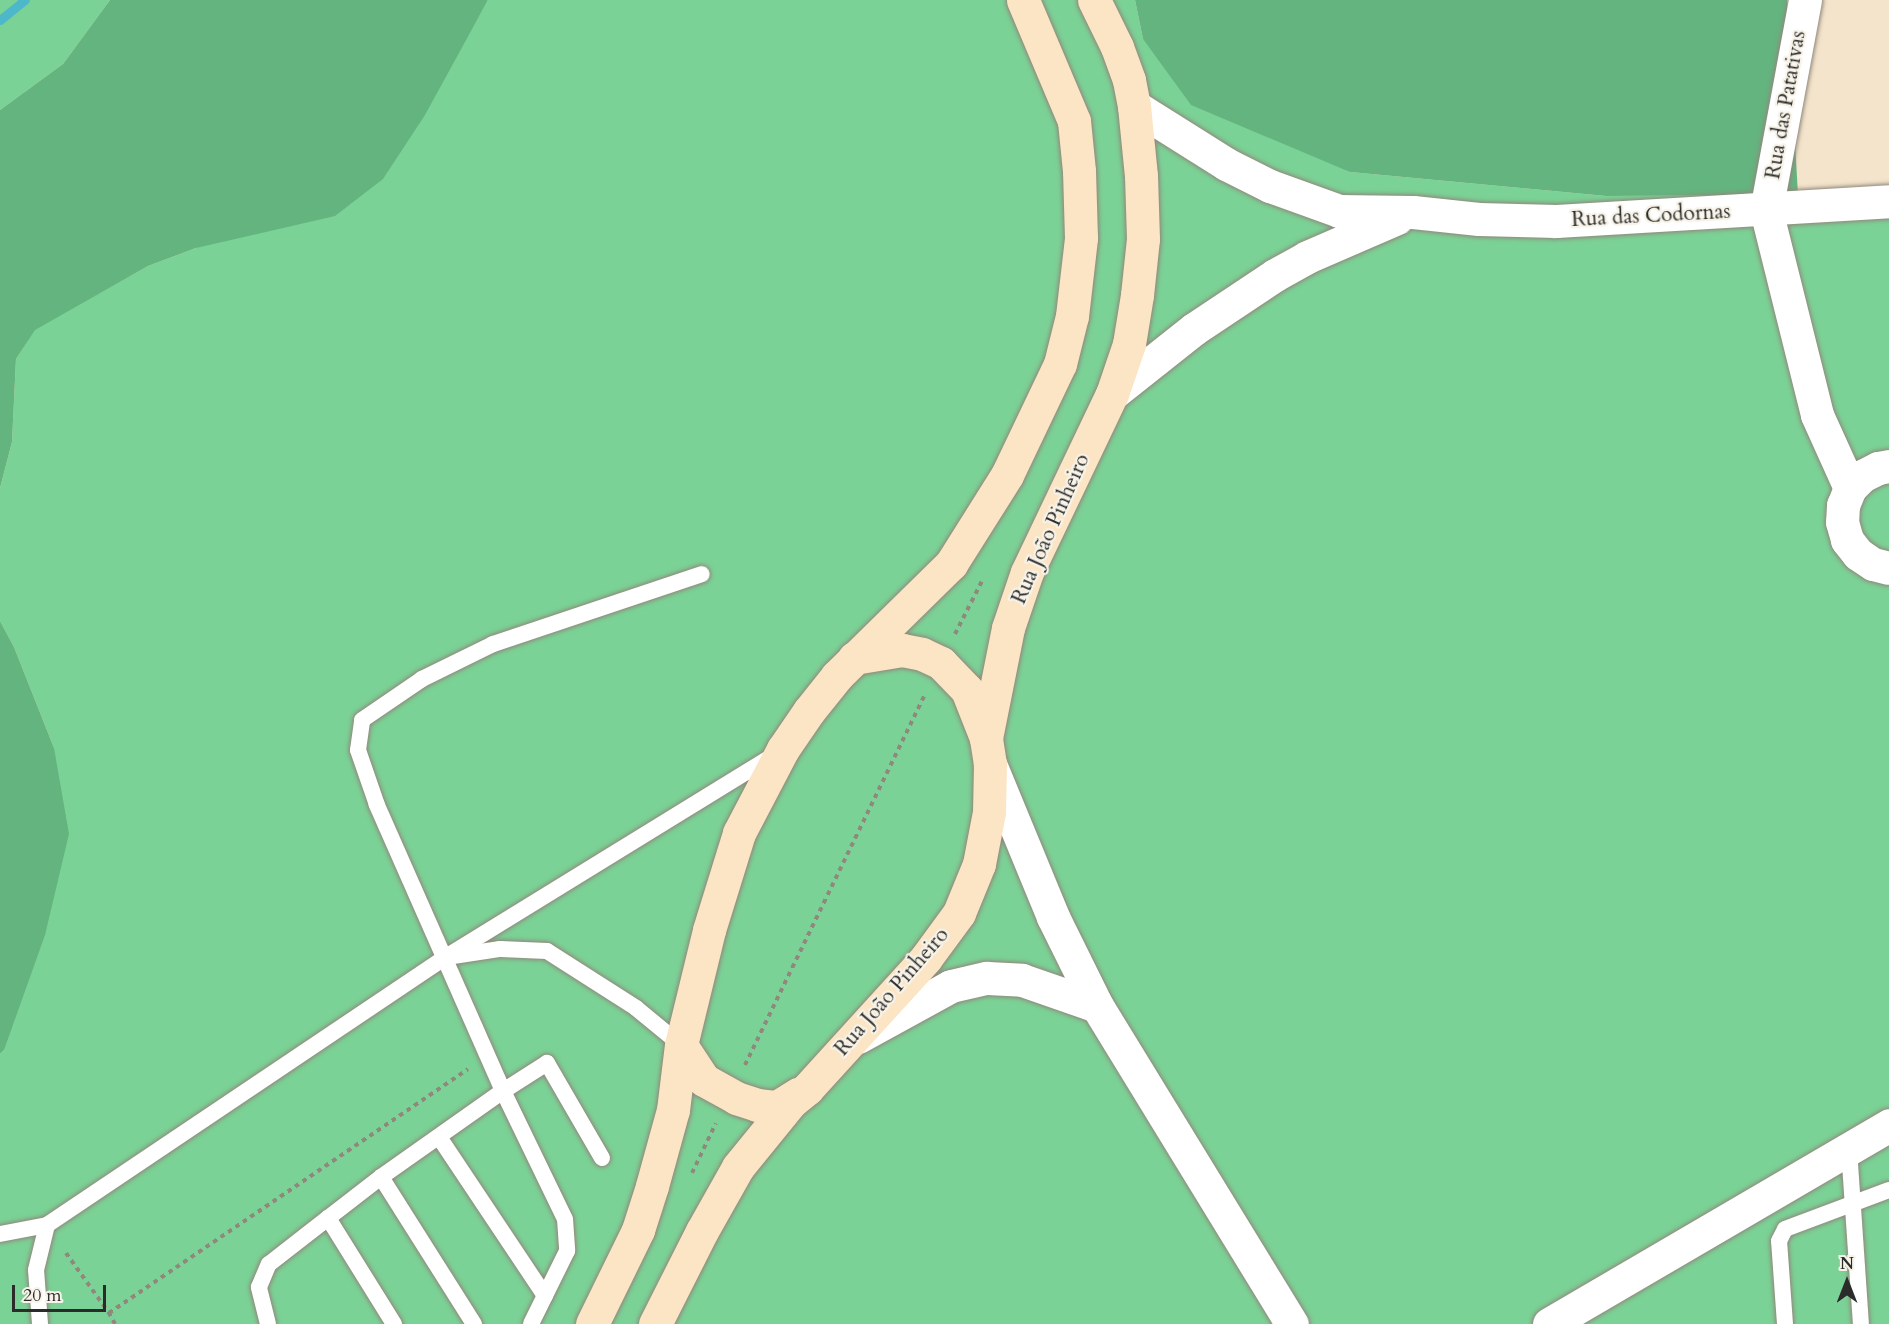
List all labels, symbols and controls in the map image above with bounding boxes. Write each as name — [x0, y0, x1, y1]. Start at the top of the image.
street label: Rua das Patativas — [1761, 29, 1811, 181]
street label: Rua das Codornas — [1571, 199, 1731, 233]
street label: Rua João Pinheiro — [1007, 450, 1095, 608]
street label: Rua João Pinheiro — [829, 923, 955, 1061]
north arrow — [1817, 1252, 1877, 1312]
text: N — [1840, 1253, 1854, 1275]
scale bar — [15, 1273, 110, 1311]
text: 20 m — [23, 1283, 62, 1308]

